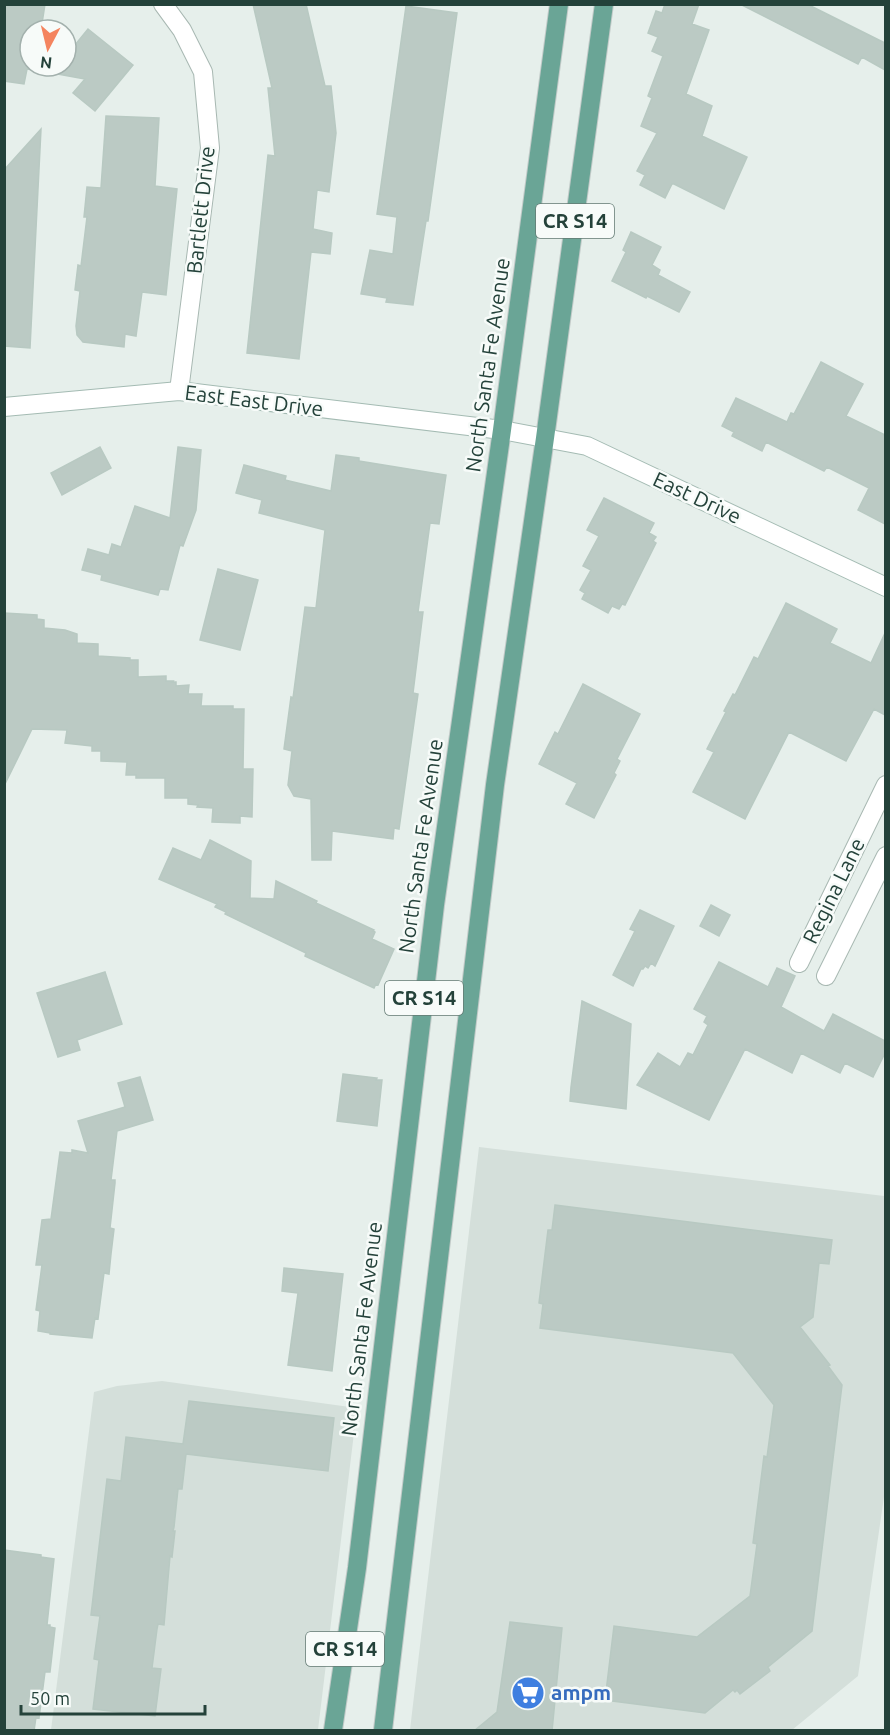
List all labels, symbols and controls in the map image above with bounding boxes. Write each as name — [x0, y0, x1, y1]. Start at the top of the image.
north arrow — [18, 18, 78, 78]
text: N — [39, 53, 53, 73]
street label: Bartlett Drive — [181, 145, 219, 275]
road number: CR S14 — [536, 204, 614, 238]
street label: North Santa Fe Avenue — [460, 256, 514, 474]
street label: East East Drive — [184, 380, 325, 420]
street label: East Drive — [650, 466, 745, 528]
street label: North Santa Fe Avenue — [393, 737, 447, 955]
street label: Regina Lane — [797, 834, 869, 947]
road number: CR S14 — [385, 981, 463, 1015]
street label: North Santa Fe Avenue — [336, 1220, 386, 1438]
road number: CR S14 — [306, 1632, 384, 1666]
supermarket icon: ampm — [510, 1675, 546, 1711]
scale bar — [21, 1678, 206, 1716]
place label: ampm — [551, 1680, 611, 1704]
text: 50 m — [30, 1688, 70, 1708]

